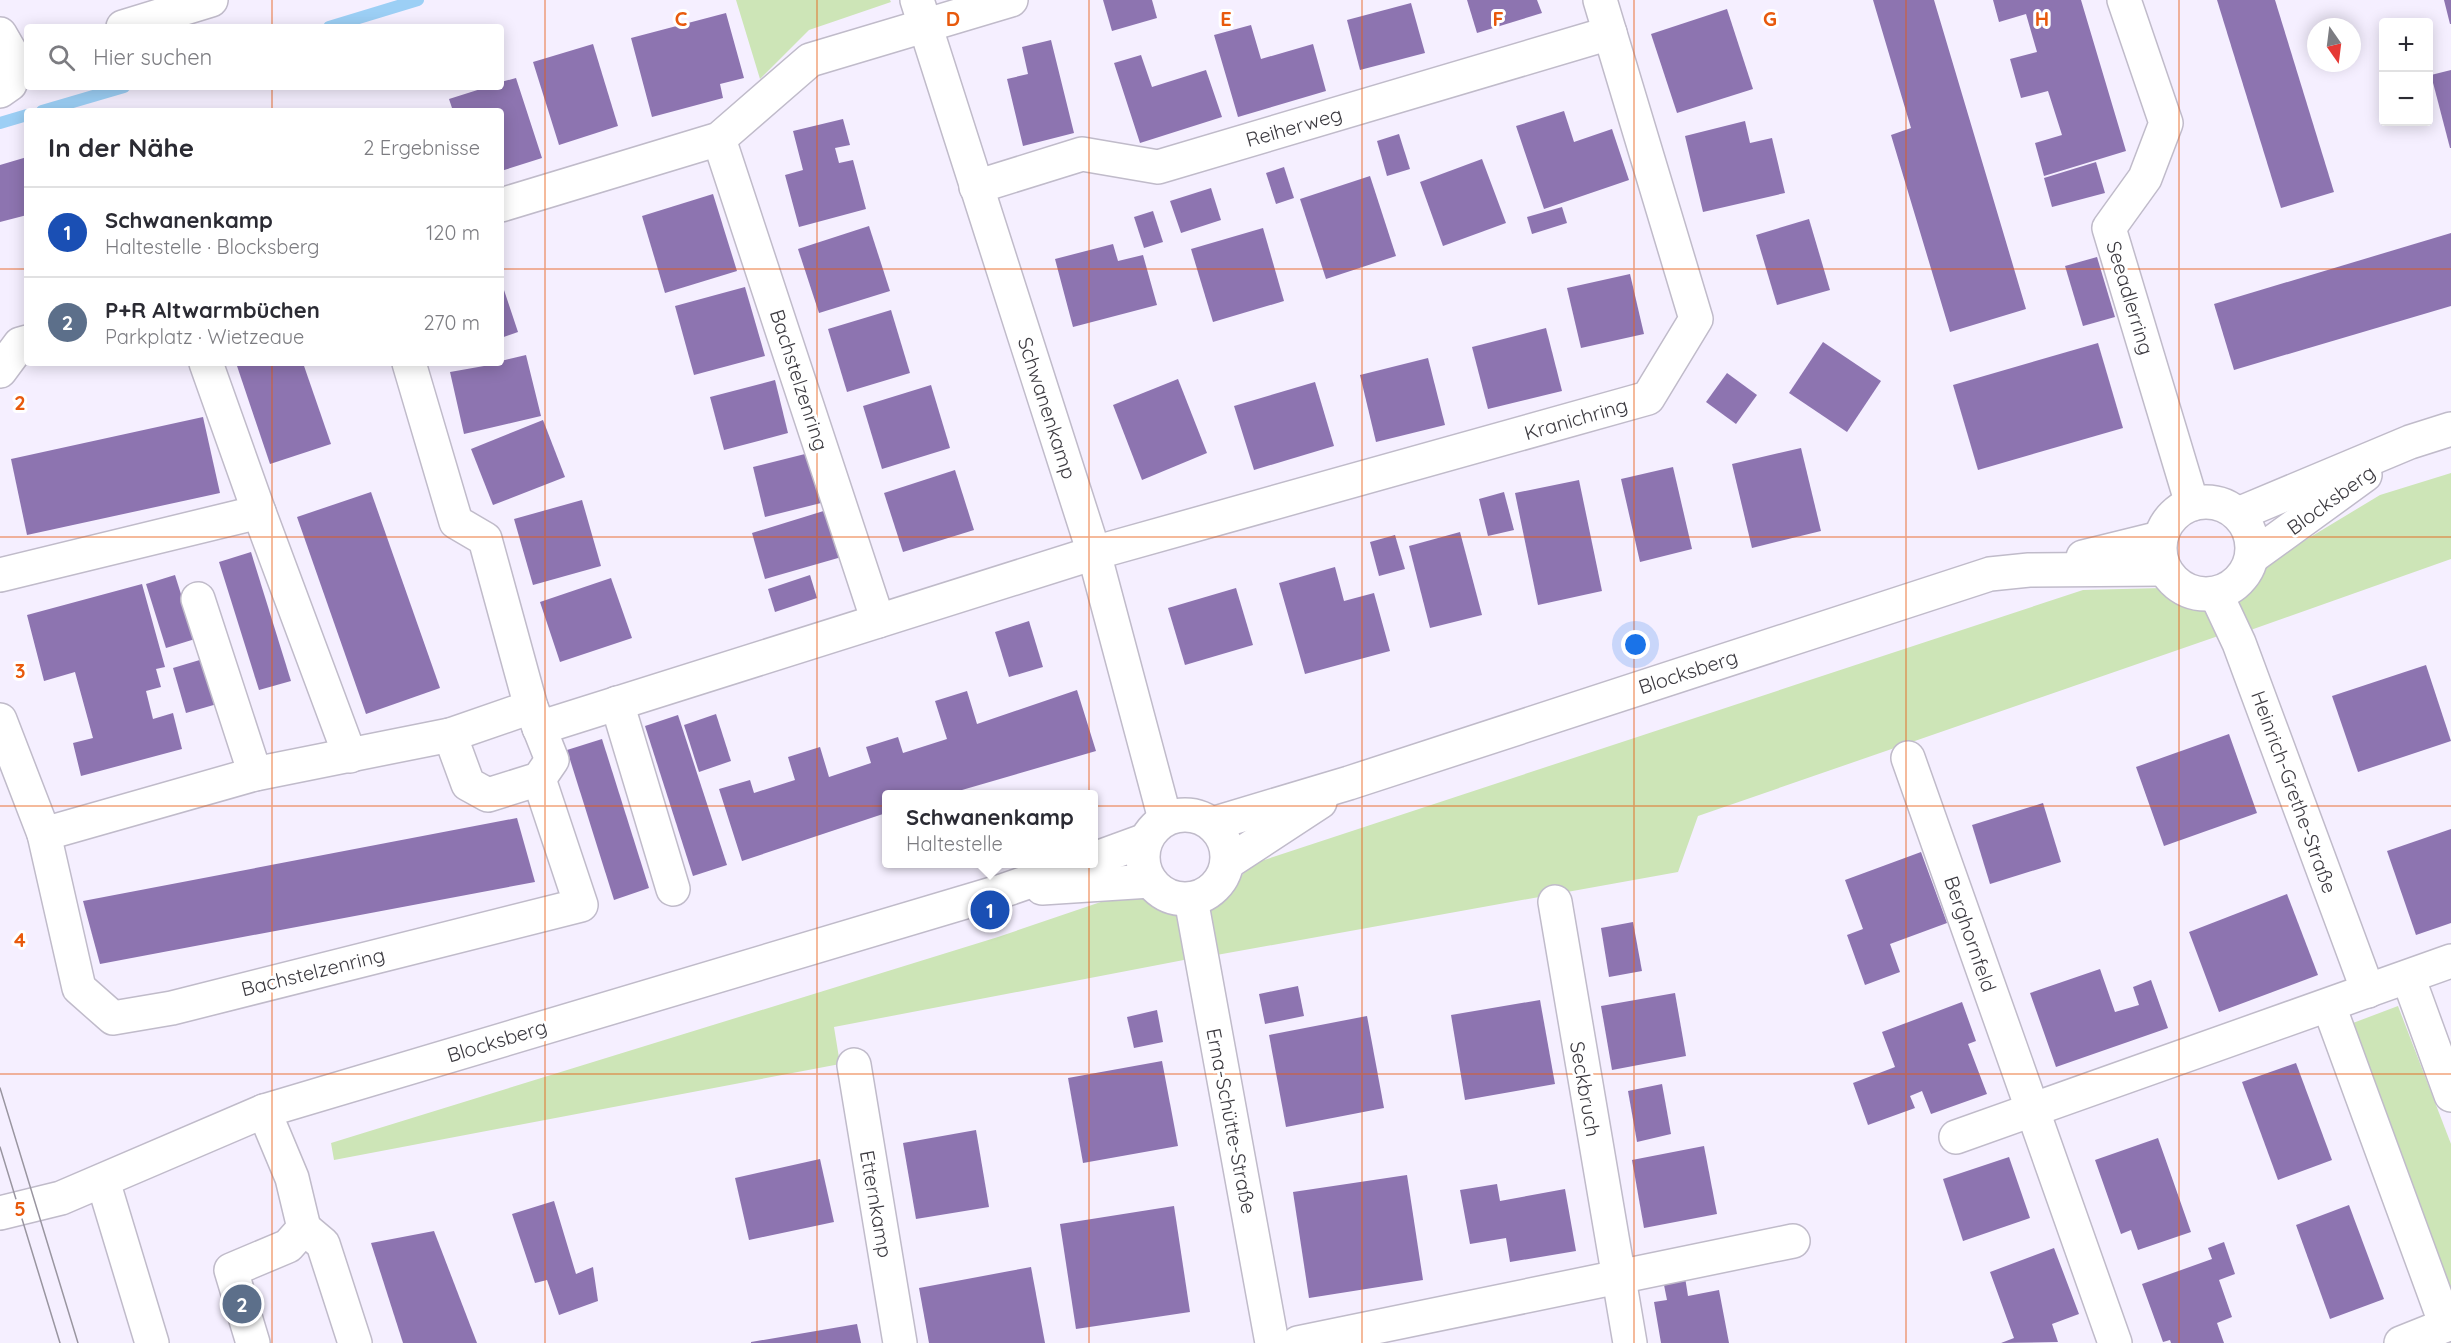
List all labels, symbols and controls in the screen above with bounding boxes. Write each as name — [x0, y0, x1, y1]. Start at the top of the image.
text: C — [675, 6, 688, 31]
text: D — [946, 6, 960, 31]
text: E — [1220, 6, 1232, 31]
text: F — [1492, 6, 1504, 31]
text: G — [1763, 6, 1777, 31]
text: H — [2035, 6, 2049, 31]
north arrow — [2307, 18, 2361, 72]
map controls — [2379, 18, 2433, 126]
button: + — [2379, 18, 2433, 72]
search box — [24, 24, 504, 90]
icon: search — [45, 41, 78, 74]
text: Hier suchen — [93, 43, 212, 71]
button: − — [2379, 72, 2433, 126]
street label: Reiherweg — [1243, 101, 1345, 152]
text: In der Nähe — [48, 131, 194, 164]
text: 2 Ergebnisse — [363, 135, 480, 160]
text: Schwanenkamp — [105, 206, 273, 234]
text: 1 — [64, 220, 71, 245]
text: 120 m — [426, 220, 480, 245]
text: Haltestelle · Blocksberg — [105, 234, 320, 259]
street label: Seeadlerring — [2101, 238, 2160, 358]
text: P+R Altwarmbüchen — [105, 296, 320, 324]
street label: Bachstelzenring — [765, 306, 834, 454]
text: 2 — [62, 310, 73, 335]
text: 270 m — [423, 310, 480, 335]
text: Parkplatz · Wietzeaue — [105, 324, 304, 349]
street label: Schwanenkamp — [1013, 334, 1082, 482]
text: 2 — [14, 390, 26, 415]
street label: Kranichring — [1521, 392, 1630, 445]
street label: Blocksberg — [2282, 459, 2380, 540]
your location — [1621, 630, 1650, 659]
street label: Blocksberg — [1635, 644, 1741, 699]
text: 3 — [15, 658, 25, 683]
street label: Heinrich-Grethe-Straße — [2246, 687, 2343, 897]
popup — [882, 790, 1098, 868]
text: Schwanenkamp — [906, 803, 1074, 831]
text: Haltestelle — [906, 831, 1003, 856]
street label: Berghornfeld — [1939, 872, 2002, 995]
pin: 1 — [970, 888, 1010, 932]
text: 4 — [14, 927, 26, 952]
street label: Bachstelzenring — [238, 942, 387, 1001]
street label: Blocksberg — [444, 1013, 550, 1068]
street label: Erna-Schütte-Straße — [1201, 1026, 1262, 1216]
street label: Seckbruch — [1565, 1039, 1606, 1139]
street label: Etternkamp — [855, 1148, 898, 1260]
text: 5 — [14, 1196, 26, 1221]
pin: 2 — [222, 1282, 262, 1326]

